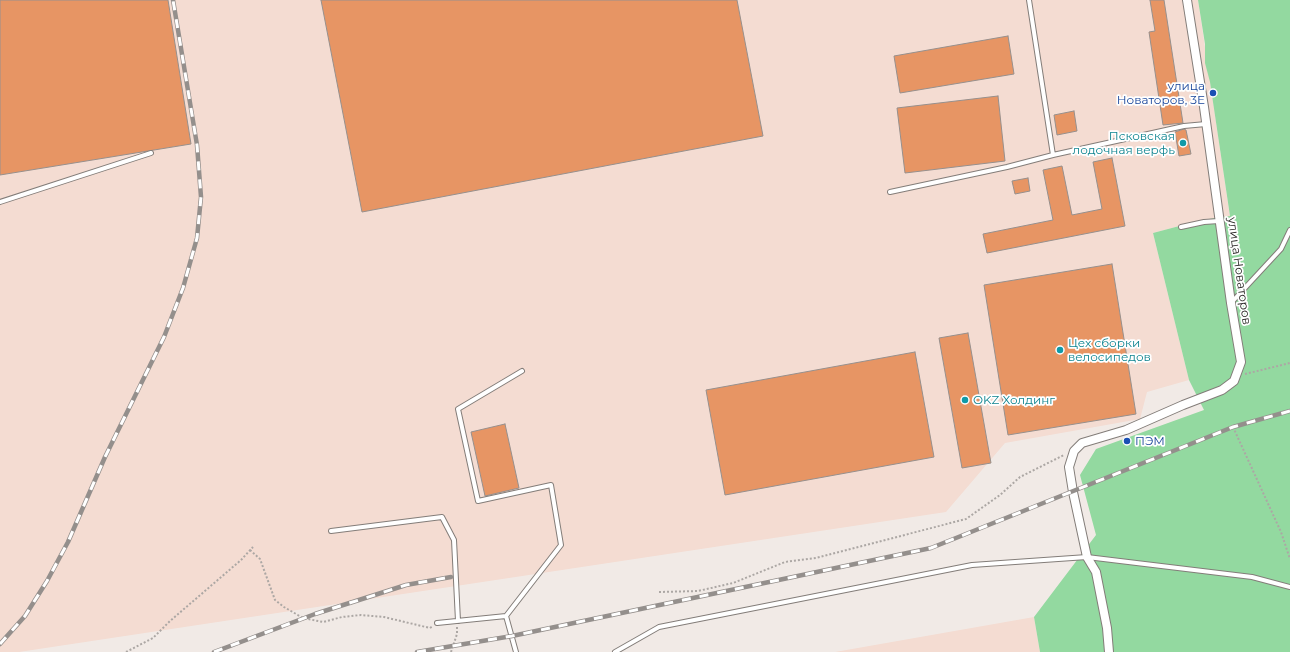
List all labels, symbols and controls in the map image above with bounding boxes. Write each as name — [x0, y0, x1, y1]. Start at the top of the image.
place label: улица Новаторов, 3Е — [1117, 79, 1205, 107]
marker: улица Новаторов, 3Е — [1208, 88, 1218, 98]
place label: Псковская лодочная верфь — [1073, 129, 1175, 157]
marker: Псковская лодочная верфь — [1178, 138, 1188, 148]
street label: улица Новаторов — [1224, 216, 1254, 326]
place label: Цех сборки велосипедов — [1068, 336, 1151, 364]
marker: Цех сборки велосипедов — [1055, 345, 1065, 355]
place label: OKZ Холдинг — [973, 393, 1055, 407]
marker: OKZ Холдинг — [960, 395, 970, 405]
place label: ПЭМ — [1135, 434, 1165, 448]
marker: ПЭМ — [1122, 436, 1132, 446]

